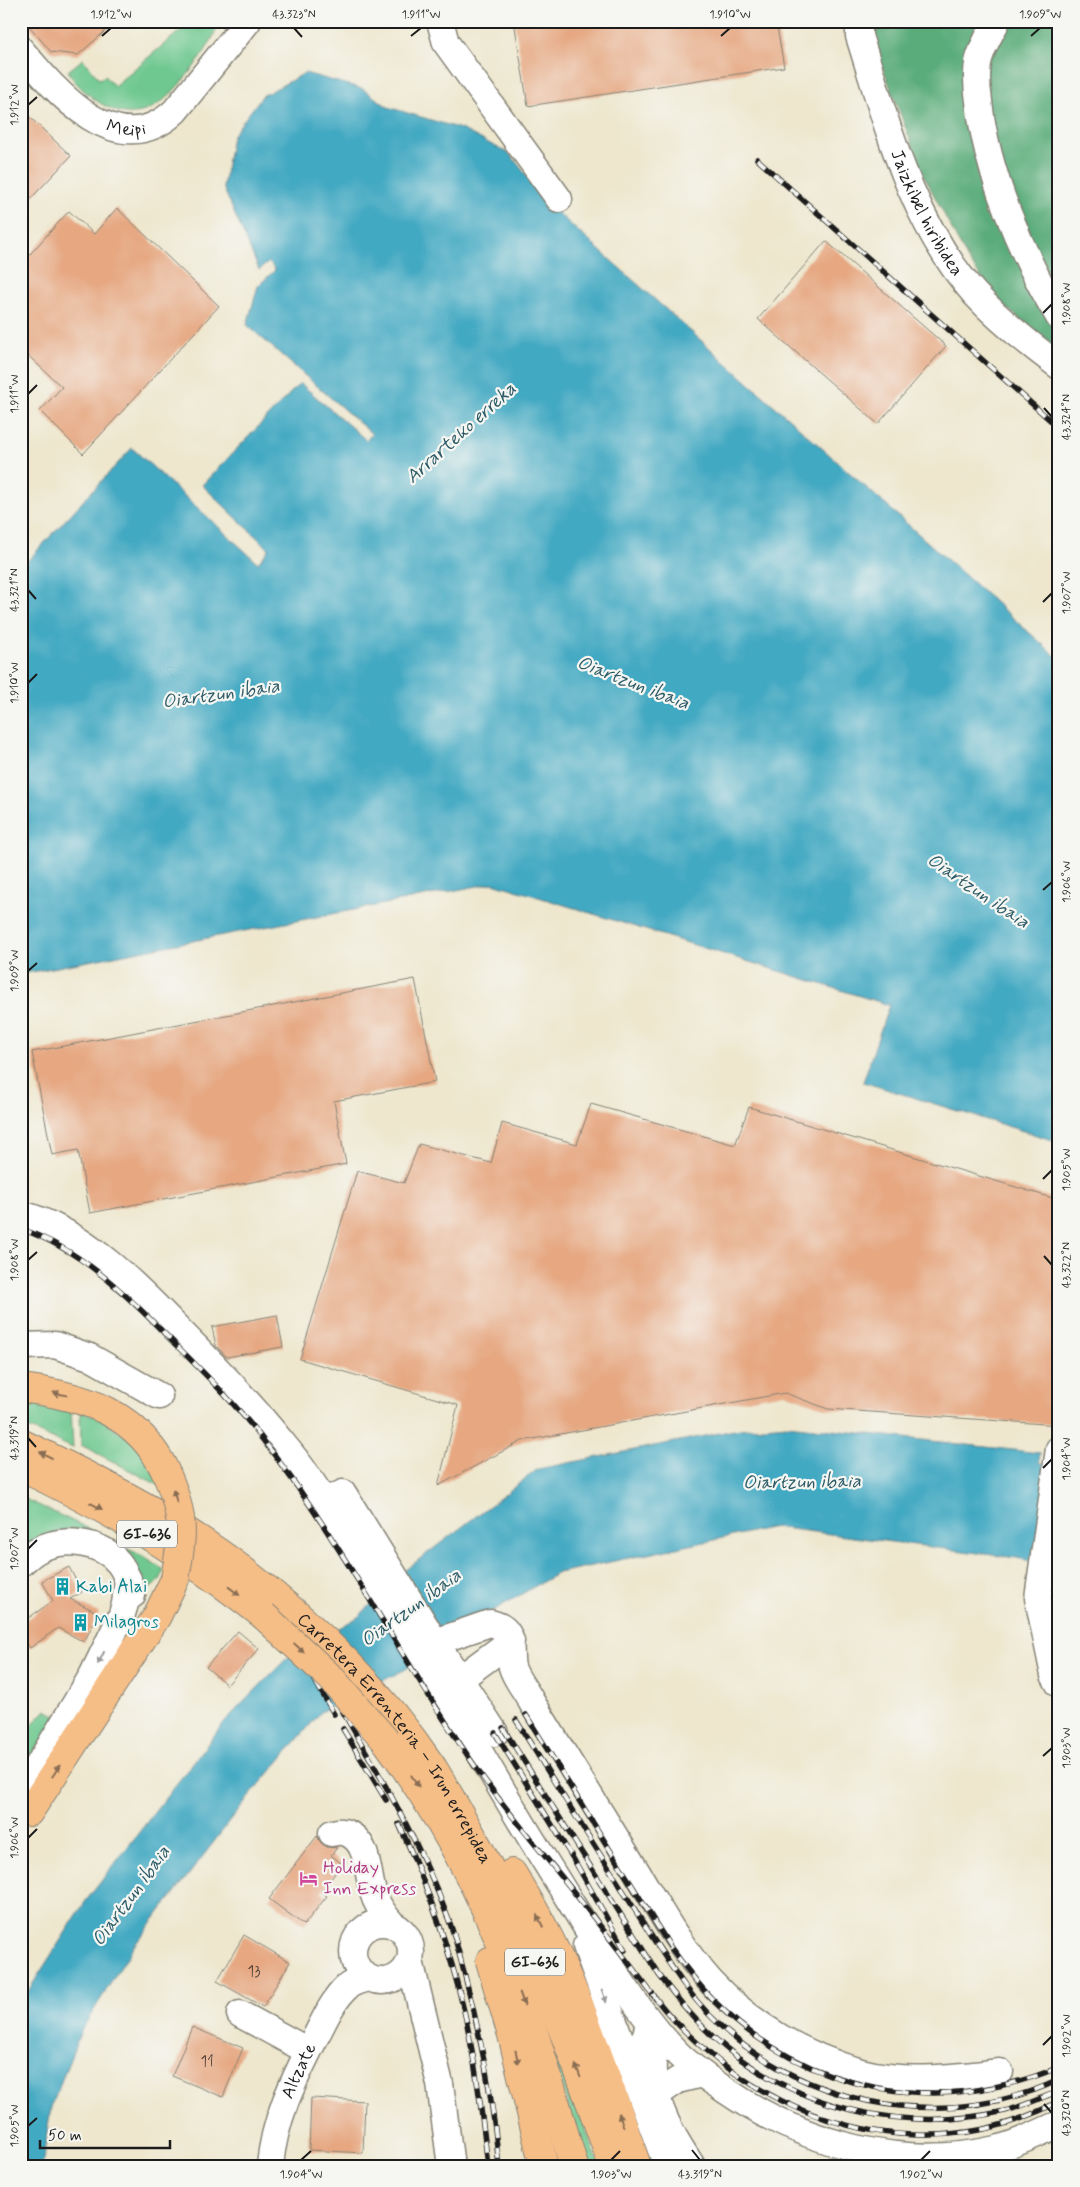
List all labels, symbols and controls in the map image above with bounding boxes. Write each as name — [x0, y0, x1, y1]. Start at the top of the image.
text: 1.912°W — [90, 7, 132, 23]
text: 43.323°N — [272, 7, 316, 23]
text: 1.911°W — [402, 7, 441, 23]
text: 1.910°W — [709, 7, 751, 23]
text: 1.909°W — [1019, 7, 1061, 23]
text: 1.912°W — [7, 84, 23, 126]
street label: Meipi — [103, 114, 148, 143]
street label: Jaizkibel hiribidea — [885, 146, 969, 281]
text: 1.908°W — [1059, 283, 1075, 325]
text: 1.911°W — [7, 374, 23, 413]
water label: Arrarteko erreka — [400, 377, 522, 489]
text: 43.324°N — [1059, 394, 1075, 440]
text: 43.321°N — [7, 568, 23, 612]
text: 1.907°W — [1059, 572, 1075, 614]
water label: Oiartzun ibaia — [573, 650, 693, 716]
text: 1.910°W — [7, 662, 23, 704]
water label: Oiartzun ibaia — [161, 673, 282, 715]
water label: Oiartzun ibaia — [922, 848, 1035, 935]
text: 1.906°W — [1059, 861, 1075, 903]
text: 1.909°W — [7, 950, 23, 992]
text: 1.905°W — [1059, 1149, 1075, 1191]
text: 1.908°W — [7, 1239, 23, 1281]
text: 43.322°N — [1059, 1242, 1075, 1288]
one-way arrow — [52, 1390, 68, 1398]
text: 43.319°N — [7, 1416, 23, 1460]
text: 1.904°W — [1059, 1437, 1075, 1480]
one-way arrow — [39, 1451, 53, 1459]
water label: Oiartzun ibaia — [743, 1468, 862, 1496]
one-way arrow — [170, 1488, 178, 1503]
one-way arrow — [89, 1501, 102, 1510]
road number: GI-636 — [117, 1520, 177, 1548]
text: 1.907°W — [7, 1528, 23, 1570]
water label: Oiartzun ibaia — [356, 1563, 467, 1653]
place label: Kabi Alai — [76, 1575, 147, 1599]
building icon: Kabi Alai — [52, 1577, 72, 1597]
one-way arrow — [227, 1586, 240, 1597]
street label: Carretera Errenteria – Irun errepidea — [291, 1608, 497, 1868]
place label: Milagros — [94, 1610, 159, 1635]
building icon: Milagros — [70, 1612, 90, 1632]
one-way arrow — [293, 1642, 305, 1654]
one-way arrow — [97, 1651, 105, 1665]
text: 1.903°W — [1059, 1727, 1075, 1768]
one-way arrow — [51, 1765, 61, 1778]
one-way arrow — [410, 1774, 420, 1787]
text: 1.906°W — [7, 1817, 23, 1859]
water label: Oiartzun ibaia — [86, 1840, 176, 1951]
place label: Holiday Inn Express — [323, 1856, 416, 1901]
hotel icon: Holiday Inn Express — [299, 1868, 319, 1888]
one-way arrow — [536, 1914, 544, 1928]
road number: GI-636 — [505, 1948, 565, 1975]
house number: 13 — [247, 1962, 261, 1982]
one-way arrow — [600, 1989, 608, 2004]
one-way arrow — [518, 1992, 526, 2007]
text: 1.902°W — [1059, 2014, 1075, 2058]
street label: Altzate — [276, 2039, 323, 2102]
one-way arrow — [513, 2049, 521, 2064]
house number: 11 — [200, 2052, 214, 2072]
one-way arrow — [574, 2063, 582, 2078]
text: 43.320°N — [1059, 2090, 1075, 2136]
text: 1.905°W — [7, 2105, 23, 2147]
one-way arrow — [617, 2112, 625, 2127]
scale bar — [40, 2117, 170, 2149]
text: 50 m — [48, 2126, 82, 2146]
text: 1.904°W — [280, 2167, 323, 2183]
text: 1.903°W — [591, 2167, 632, 2183]
text: 43.319°N — [678, 2167, 722, 2183]
text: 1.902°W — [899, 2167, 943, 2183]

